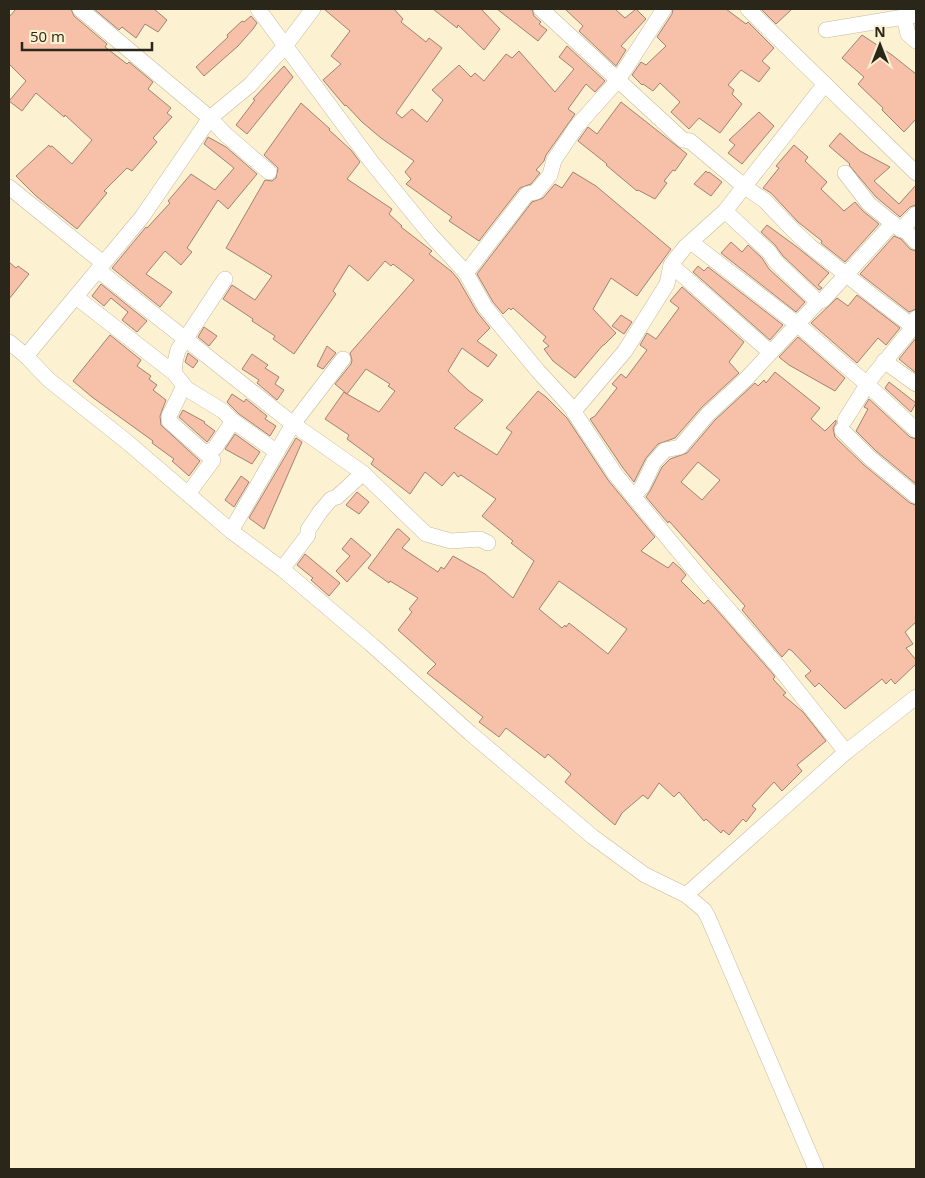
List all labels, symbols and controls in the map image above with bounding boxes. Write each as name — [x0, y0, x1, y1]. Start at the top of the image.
scale bar — [22, 20, 152, 52]
north arrow — [855, 20, 905, 70]
text: N — [874, 22, 886, 41]
text: 50 m — [30, 26, 65, 46]

